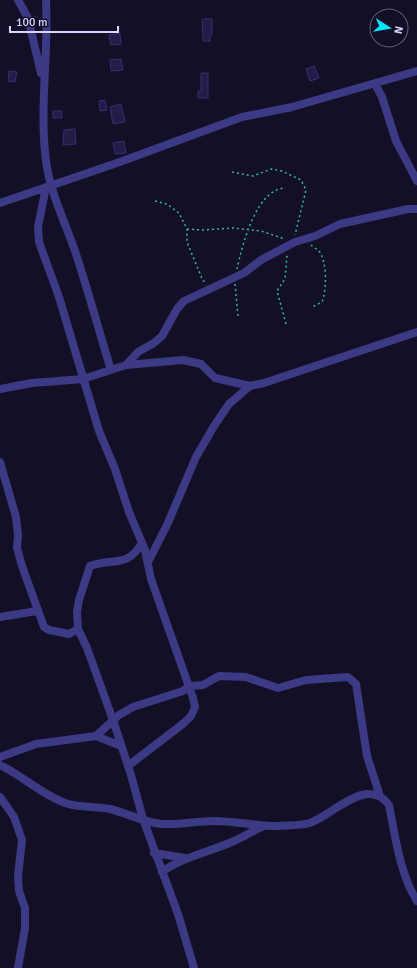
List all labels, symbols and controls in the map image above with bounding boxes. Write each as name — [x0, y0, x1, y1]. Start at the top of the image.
scale bar — [10, 8, 118, 34]
north arrow — [369, 8, 409, 48]
text: 100 m — [16, 15, 48, 30]
text: N — [391, 25, 405, 35]

